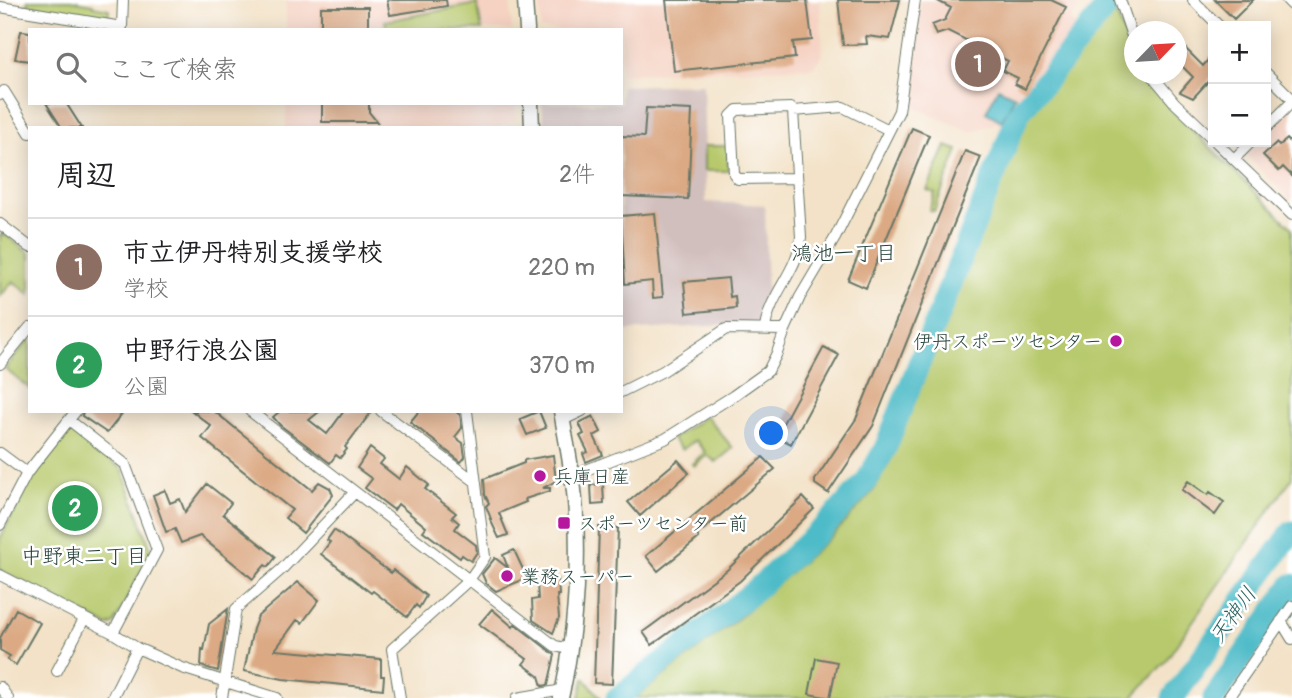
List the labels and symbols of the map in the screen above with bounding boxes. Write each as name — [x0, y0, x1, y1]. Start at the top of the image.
north arrow — [1124, 21, 1187, 84]
pin: 1 — [955, 38, 1001, 90]
district label: 鴻池一丁目 — [792, 240, 897, 267]
place label: 伊丹スポーツセンター — [913, 330, 1102, 354]
marker: 伊丹スポーツセンター — [1108, 333, 1124, 349]
your location — [754, 416, 788, 450]
place label: 兵庫日産 — [554, 465, 630, 489]
marker: 兵庫日産 — [532, 468, 548, 484]
pin: 2 — [52, 482, 98, 534]
place label: スポーツセンター前 — [578, 512, 748, 536]
marker: スポーツセンター前 — [556, 515, 572, 531]
district label: 中野東二丁目 — [21, 543, 147, 570]
place label: 業務スーパー — [521, 565, 634, 589]
marker: 業務スーパー — [499, 568, 515, 584]
water label: 天神川 — [1204, 582, 1263, 649]

